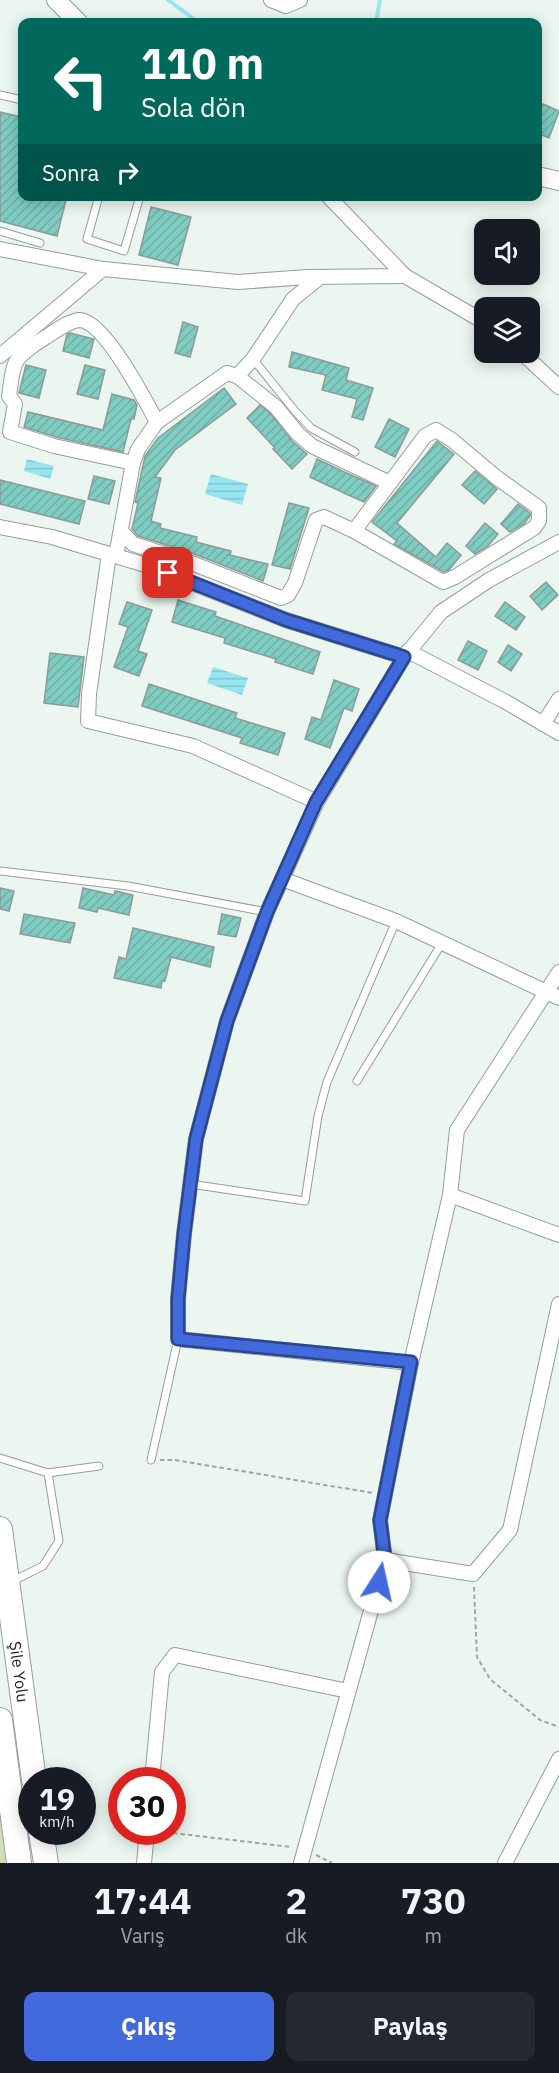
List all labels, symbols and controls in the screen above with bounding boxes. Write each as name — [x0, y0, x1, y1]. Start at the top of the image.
text: 110 m — [141, 36, 264, 91]
icon: left — [42, 42, 120, 120]
text: Sola dön — [141, 89, 246, 124]
icon: right — [111, 156, 144, 189]
text: Sonra — [42, 158, 99, 187]
map controls — [474, 219, 540, 363]
button: sound — [474, 219, 540, 285]
button: layers — [474, 297, 540, 363]
pin — [142, 547, 193, 598]
icon: arrive — [151, 556, 184, 589]
position arrow — [347, 1550, 411, 1614]
street label: Şile Yolu — [5, 1640, 33, 1703]
speed limit sign: 30 — [108, 1767, 186, 1845]
text: 19 — [39, 1779, 75, 1818]
text: km/h — [39, 1812, 75, 1831]
text: 17:44 — [93, 1877, 192, 1924]
text: 2 — [285, 1877, 307, 1924]
text: 730 — [401, 1877, 466, 1924]
text: Varış — [120, 1922, 165, 1949]
text: dk — [285, 1922, 307, 1949]
text: m — [424, 1922, 442, 1949]
button: Çıkış — [24, 1992, 274, 2061]
button: Paylaş — [286, 1992, 535, 2061]

